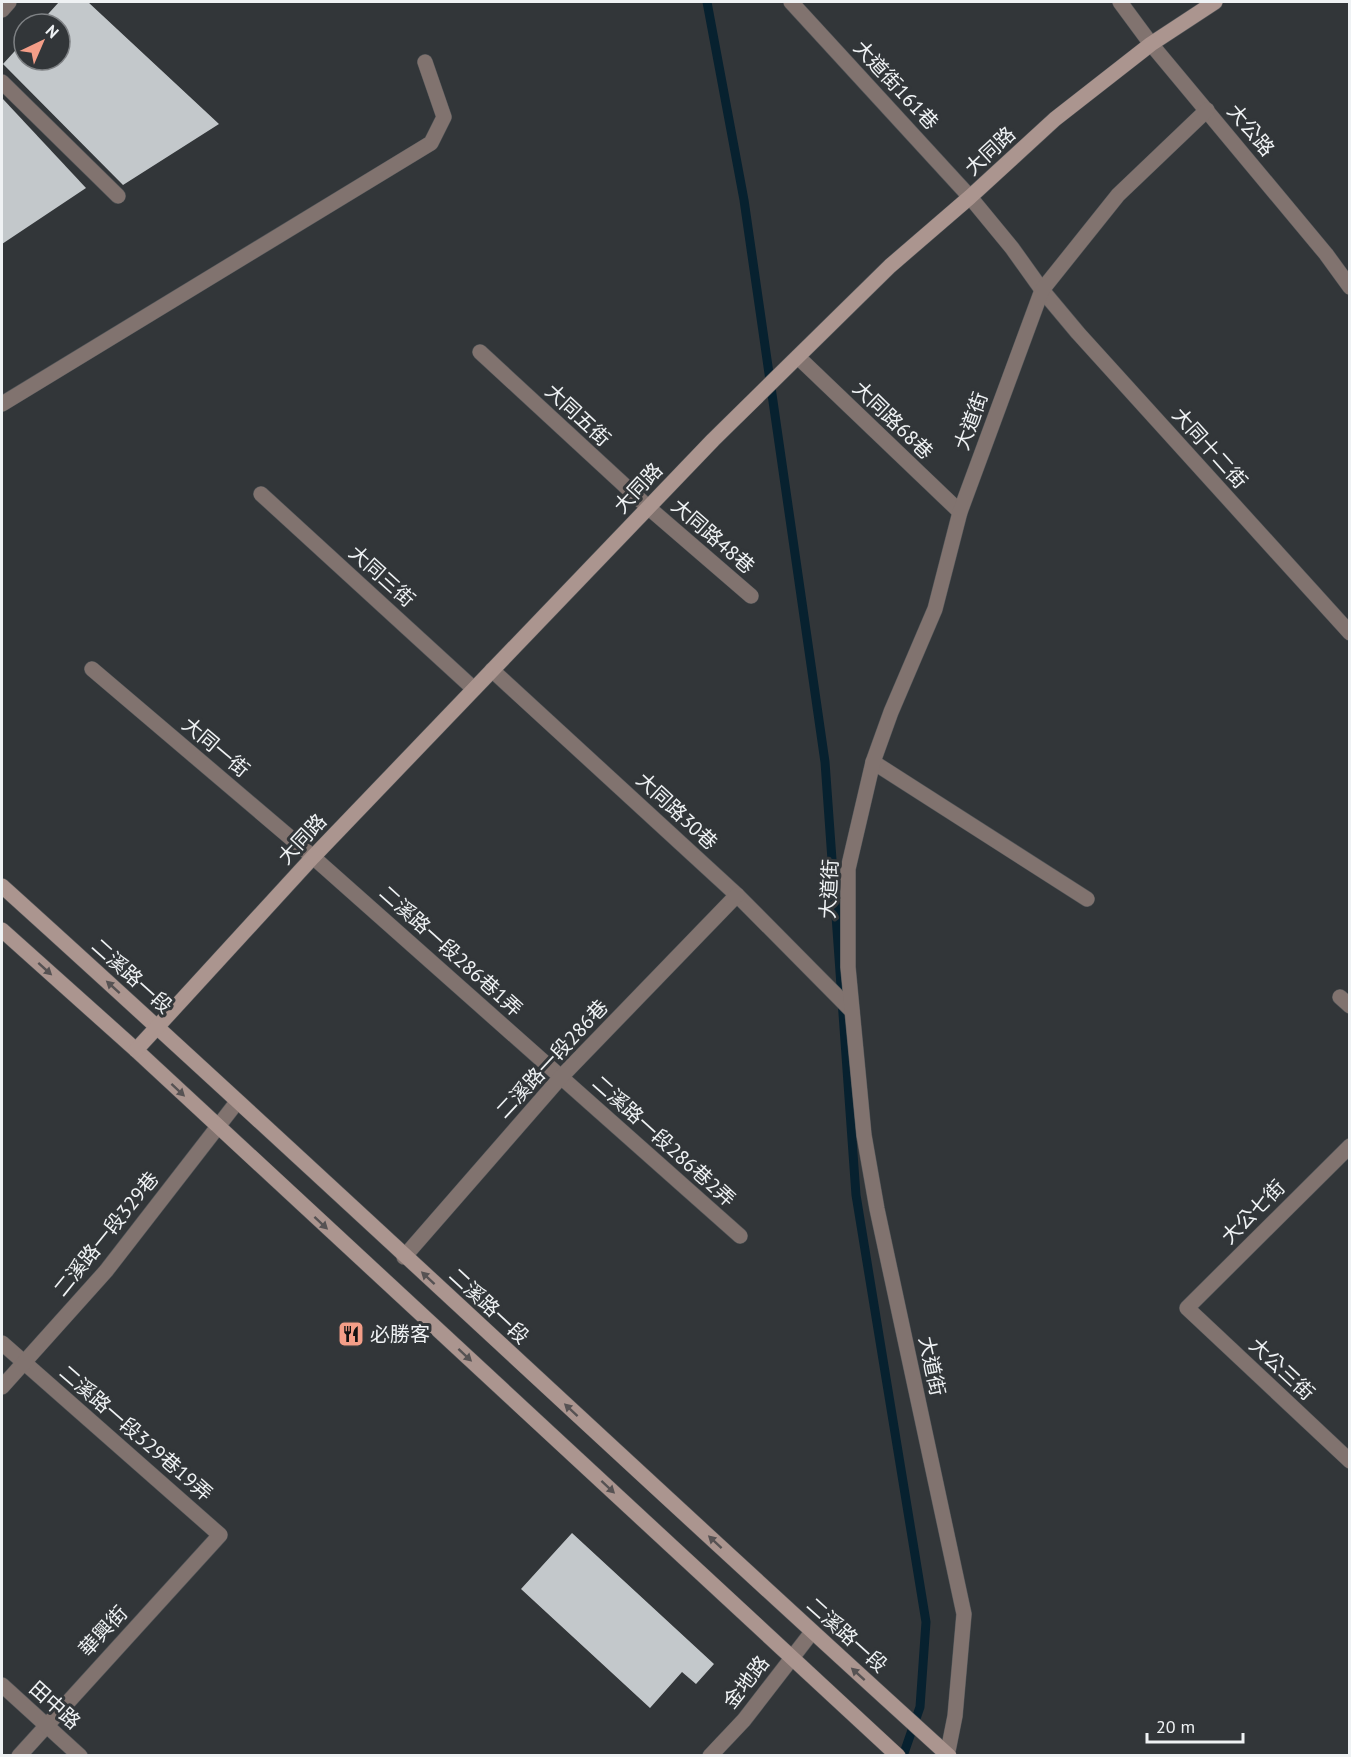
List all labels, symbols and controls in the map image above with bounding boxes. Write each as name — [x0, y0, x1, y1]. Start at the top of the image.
north arrow — [12, 12, 72, 72]
text: N — [42, 20, 63, 42]
street label: 大道街161巷 — [848, 35, 944, 135]
street label: 大公路 — [1222, 99, 1280, 161]
street label: 大同路 — [959, 121, 1021, 181]
street label: 大同路68巷 — [847, 375, 939, 465]
street label: 大同五街 — [540, 378, 616, 452]
street label: 大道街 — [949, 388, 993, 454]
street label: 大同十二街 — [1167, 402, 1253, 494]
street label: 大同路 — [608, 457, 668, 519]
street label: 大同路48巷 — [666, 493, 760, 579]
street label: 大同三街 — [344, 540, 420, 612]
street label: 大同一街 — [177, 711, 255, 783]
street label: 大同路30巷 — [631, 767, 723, 855]
street label: 大同路 — [272, 808, 332, 870]
street label: 大道街 — [814, 858, 844, 920]
street label: 二溪路一段286巷1弄 — [374, 880, 528, 1022]
street label: 二溪路一段 — [86, 933, 178, 1019]
one-way arrow — [37, 962, 52, 975]
one-way arrow — [106, 981, 121, 994]
street label: 二溪路一段286巷 — [490, 994, 614, 1124]
street label: 二溪路一段286巷2弄 — [587, 1070, 741, 1212]
one-way arrow — [171, 1083, 186, 1097]
street label: 二溪路一段329巷 — [48, 1166, 164, 1302]
street label: 大公七街 — [1216, 1175, 1290, 1249]
one-way arrow — [314, 1216, 329, 1230]
street label: 二溪路一段 — [444, 1262, 534, 1350]
one-way arrow — [420, 1271, 435, 1285]
restaurant icon: 必勝客 — [336, 1319, 366, 1349]
place label: 必勝客 — [370, 1321, 430, 1347]
street label: 大公三街 — [1244, 1332, 1320, 1406]
street label: 大道街 — [913, 1334, 951, 1398]
one-way arrow — [457, 1348, 472, 1362]
street label: 二溪路一段329巷19弄 — [54, 1359, 218, 1507]
one-way arrow — [564, 1404, 579, 1417]
one-way arrow — [600, 1480, 615, 1493]
one-way arrow — [707, 1535, 722, 1549]
street label: 二溪路一段 — [801, 1592, 893, 1678]
street label: 華興街 — [73, 1600, 133, 1662]
street label: 金地路 — [717, 1650, 775, 1714]
one-way arrow — [851, 1667, 866, 1681]
street label: 田中路 — [24, 1675, 86, 1735]
scale bar — [1147, 1706, 1243, 1744]
text: 20 m — [1156, 1715, 1195, 1738]

